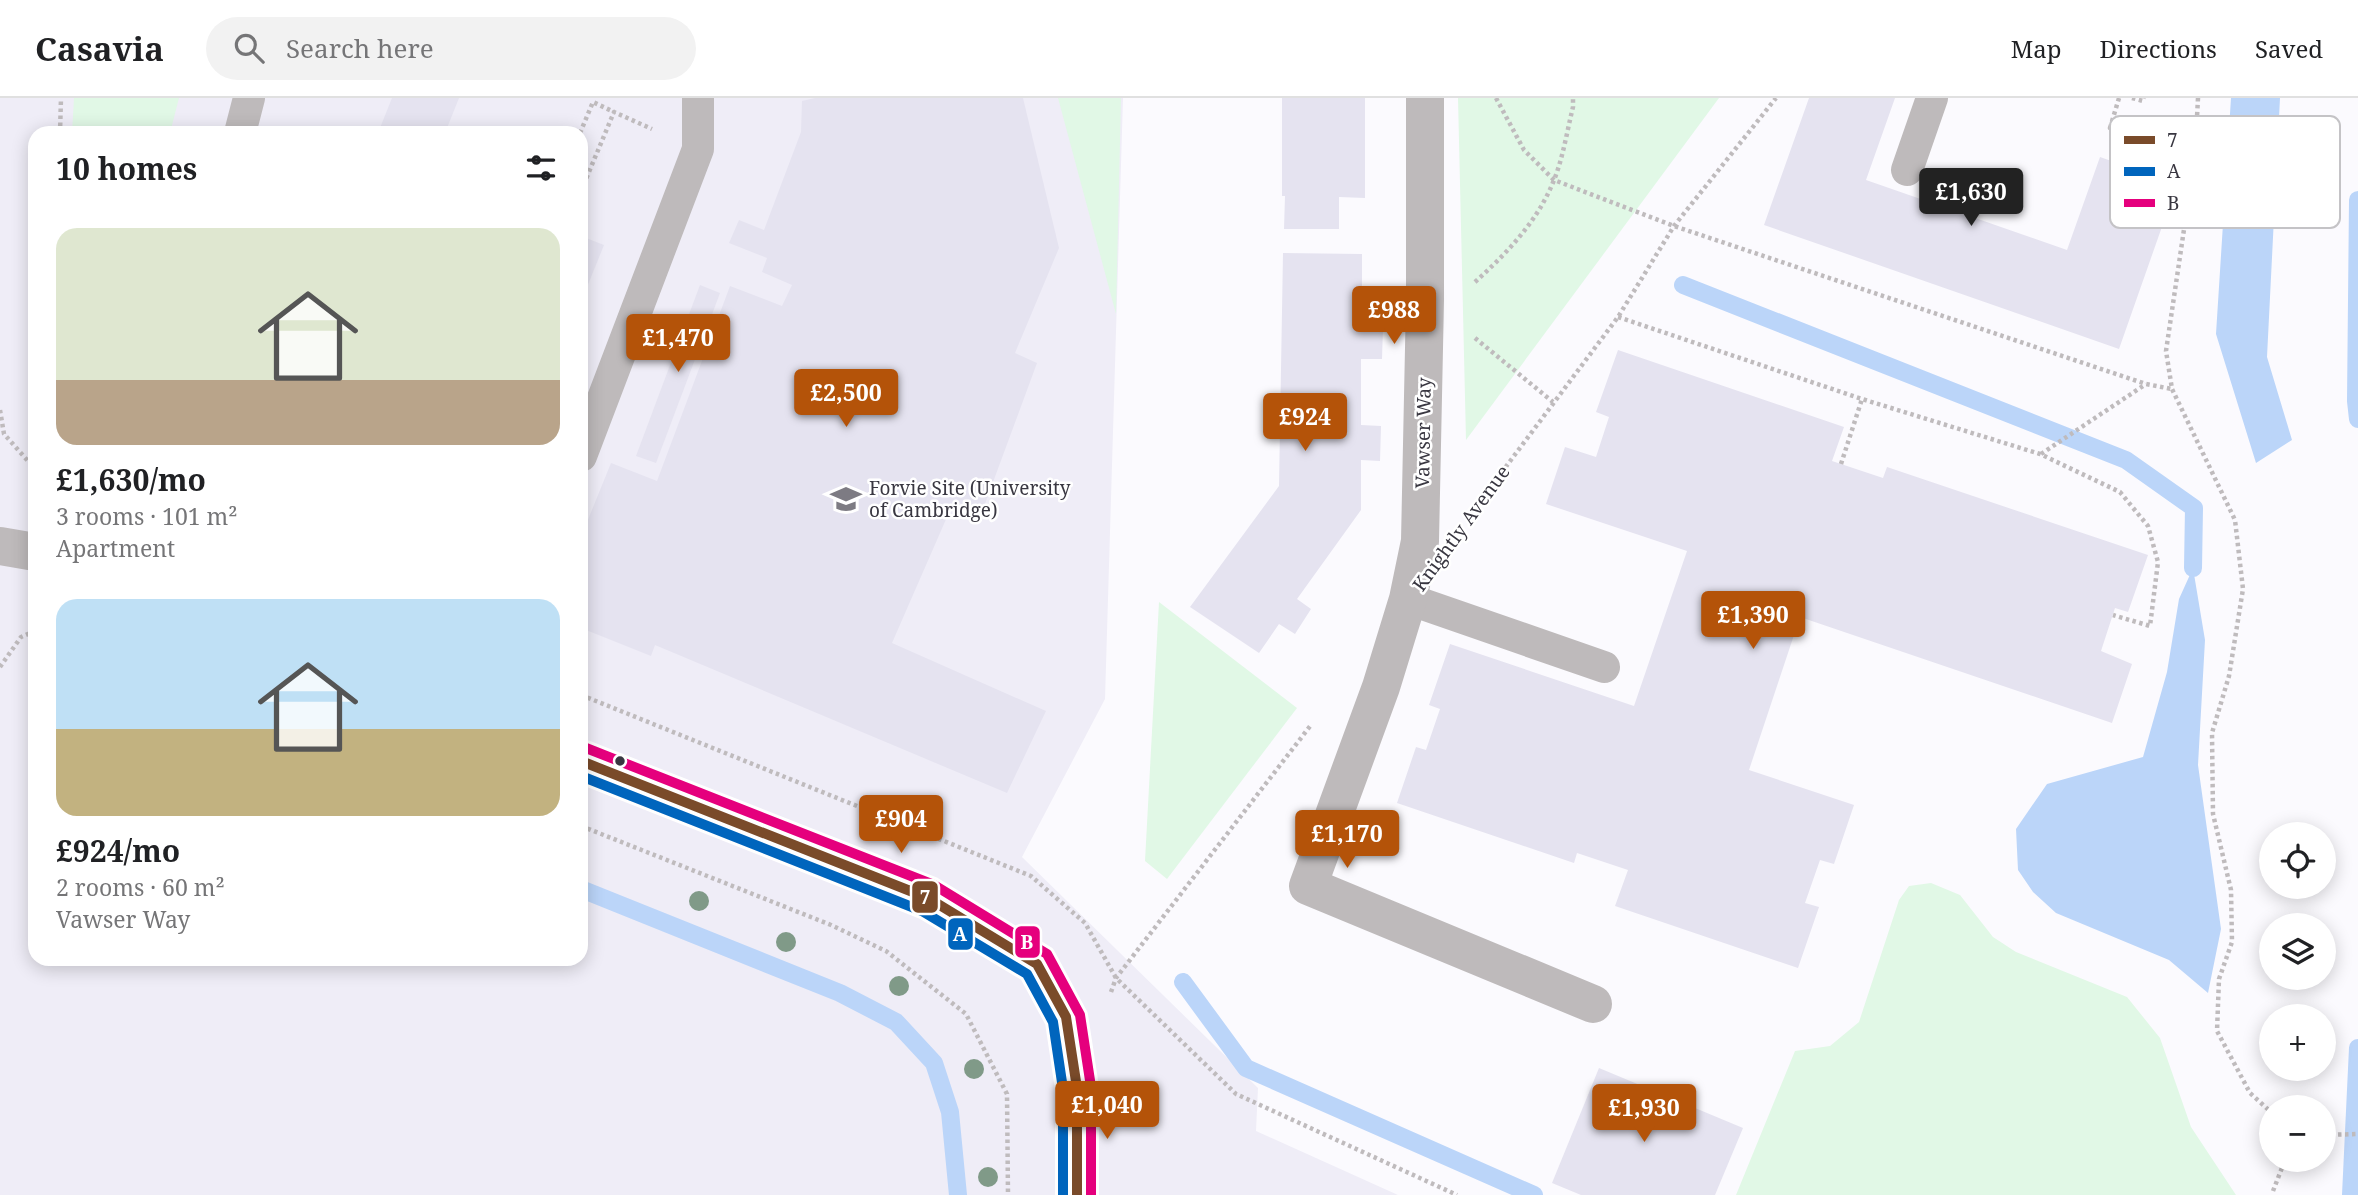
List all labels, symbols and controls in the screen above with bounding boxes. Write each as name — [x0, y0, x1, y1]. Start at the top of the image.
search box — [206, 17, 696, 80]
text: Casavia — [35, 26, 164, 71]
icon: search — [230, 29, 268, 67]
text: Search here — [286, 30, 434, 66]
text: Map — [2011, 32, 2062, 65]
text: Directions — [2100, 32, 2217, 65]
text: Saved — [2255, 32, 2323, 65]
legend — [2110, 116, 2340, 228]
text: 7 — [2167, 127, 2178, 153]
text: 10 homes — [56, 148, 197, 189]
icon: filters — [522, 149, 560, 187]
text: A — [2167, 158, 2181, 184]
pin: £1,630 — [1914, 169, 2028, 228]
text: £1,630 — [1935, 175, 2007, 207]
text: B — [2167, 190, 2179, 216]
icon: home — [245, 273, 371, 399]
pin: £988 — [1353, 286, 1435, 346]
text: £988 — [1368, 293, 1420, 325]
pin: £1,470 — [621, 314, 735, 374]
text: £1,470 — [642, 321, 714, 353]
pin: £2,500 — [789, 370, 903, 429]
text: £2,500 — [810, 376, 882, 408]
street label: Vawser Way — [1409, 377, 1437, 489]
pin: £924 — [1264, 394, 1346, 453]
text: £924 — [1279, 400, 1331, 432]
text: £1,630/mo — [56, 459, 206, 500]
street label: Knightly Avenue — [1406, 460, 1516, 596]
place label: Forvie Site (University of Cambridge) — [869, 475, 1071, 523]
school or university icon: Forvie Site (University of Cambridge) — [829, 482, 863, 516]
text: 3 rooms · 101 m² — [56, 500, 238, 532]
text: Apartment — [56, 532, 175, 564]
pin: £1,390 — [1696, 592, 1810, 651]
text: £1,390 — [1717, 598, 1789, 630]
icon: home — [245, 644, 371, 770]
unlabelled marker — [613, 754, 627, 768]
pin: £904 — [860, 796, 942, 855]
text: £904 — [875, 802, 927, 834]
pin: £1,170 — [1290, 810, 1404, 870]
text: £1,170 — [1311, 817, 1383, 849]
map controls — [2259, 822, 2336, 1172]
button: locate — [2259, 822, 2336, 899]
text: £924/mo — [56, 830, 180, 871]
text: 2 rooms · 60 m² — [56, 871, 225, 903]
line badge: 7 — [911, 880, 939, 914]
text: 7 — [920, 884, 930, 910]
text: Vawser Way — [56, 903, 190, 935]
button: layers — [2259, 913, 2336, 990]
line badge: A — [947, 917, 974, 951]
text: A — [953, 921, 968, 947]
line badge: B — [1014, 925, 1041, 959]
text: B — [1021, 929, 1034, 955]
button: + — [2259, 1004, 2336, 1081]
pin: £1,040 — [1050, 1082, 1164, 1141]
pin: £1,930 — [1587, 1084, 1701, 1144]
text: £1,040 — [1071, 1088, 1143, 1120]
text: £1,930 — [1608, 1091, 1680, 1123]
button: − — [2259, 1095, 2336, 1172]

